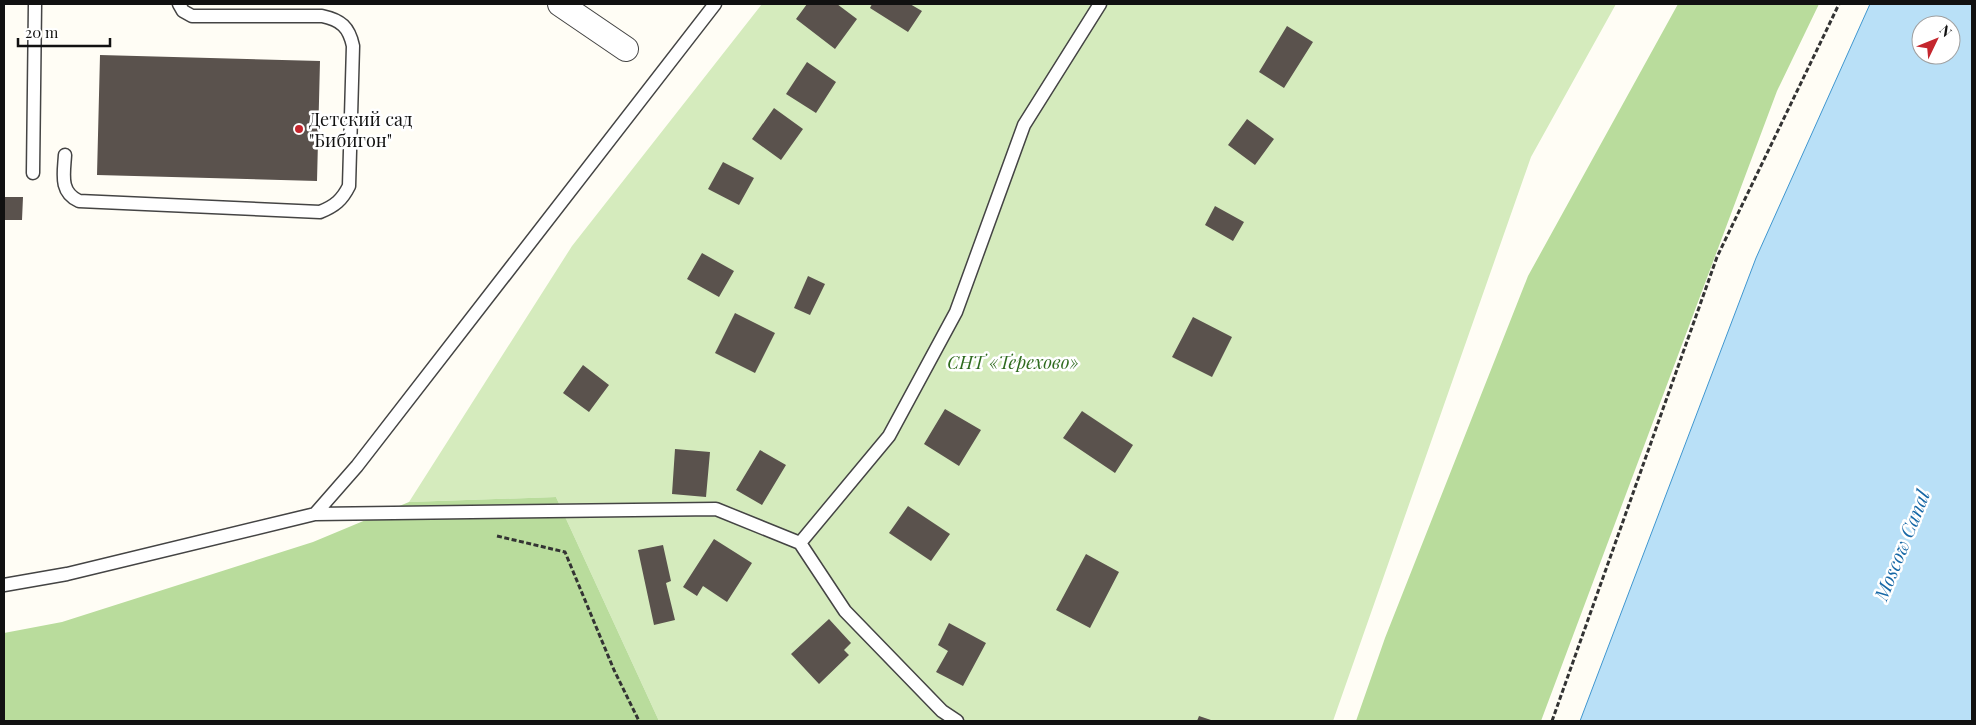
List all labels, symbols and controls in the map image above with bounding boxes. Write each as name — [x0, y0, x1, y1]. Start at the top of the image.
scale bar — [18, 15, 110, 47]
north arrow — [1911, 15, 1961, 65]
text: N — [1935, 21, 1956, 41]
text: 20 m — [25, 22, 59, 42]
place label: Детский сад "Бибигон" — [309, 107, 413, 152]
marker: Детский сад "Бибигон" — [293, 123, 305, 135]
park label: СНТ «Терехово» — [947, 350, 1079, 374]
water label: Moscow Canal — [1867, 485, 1935, 605]

